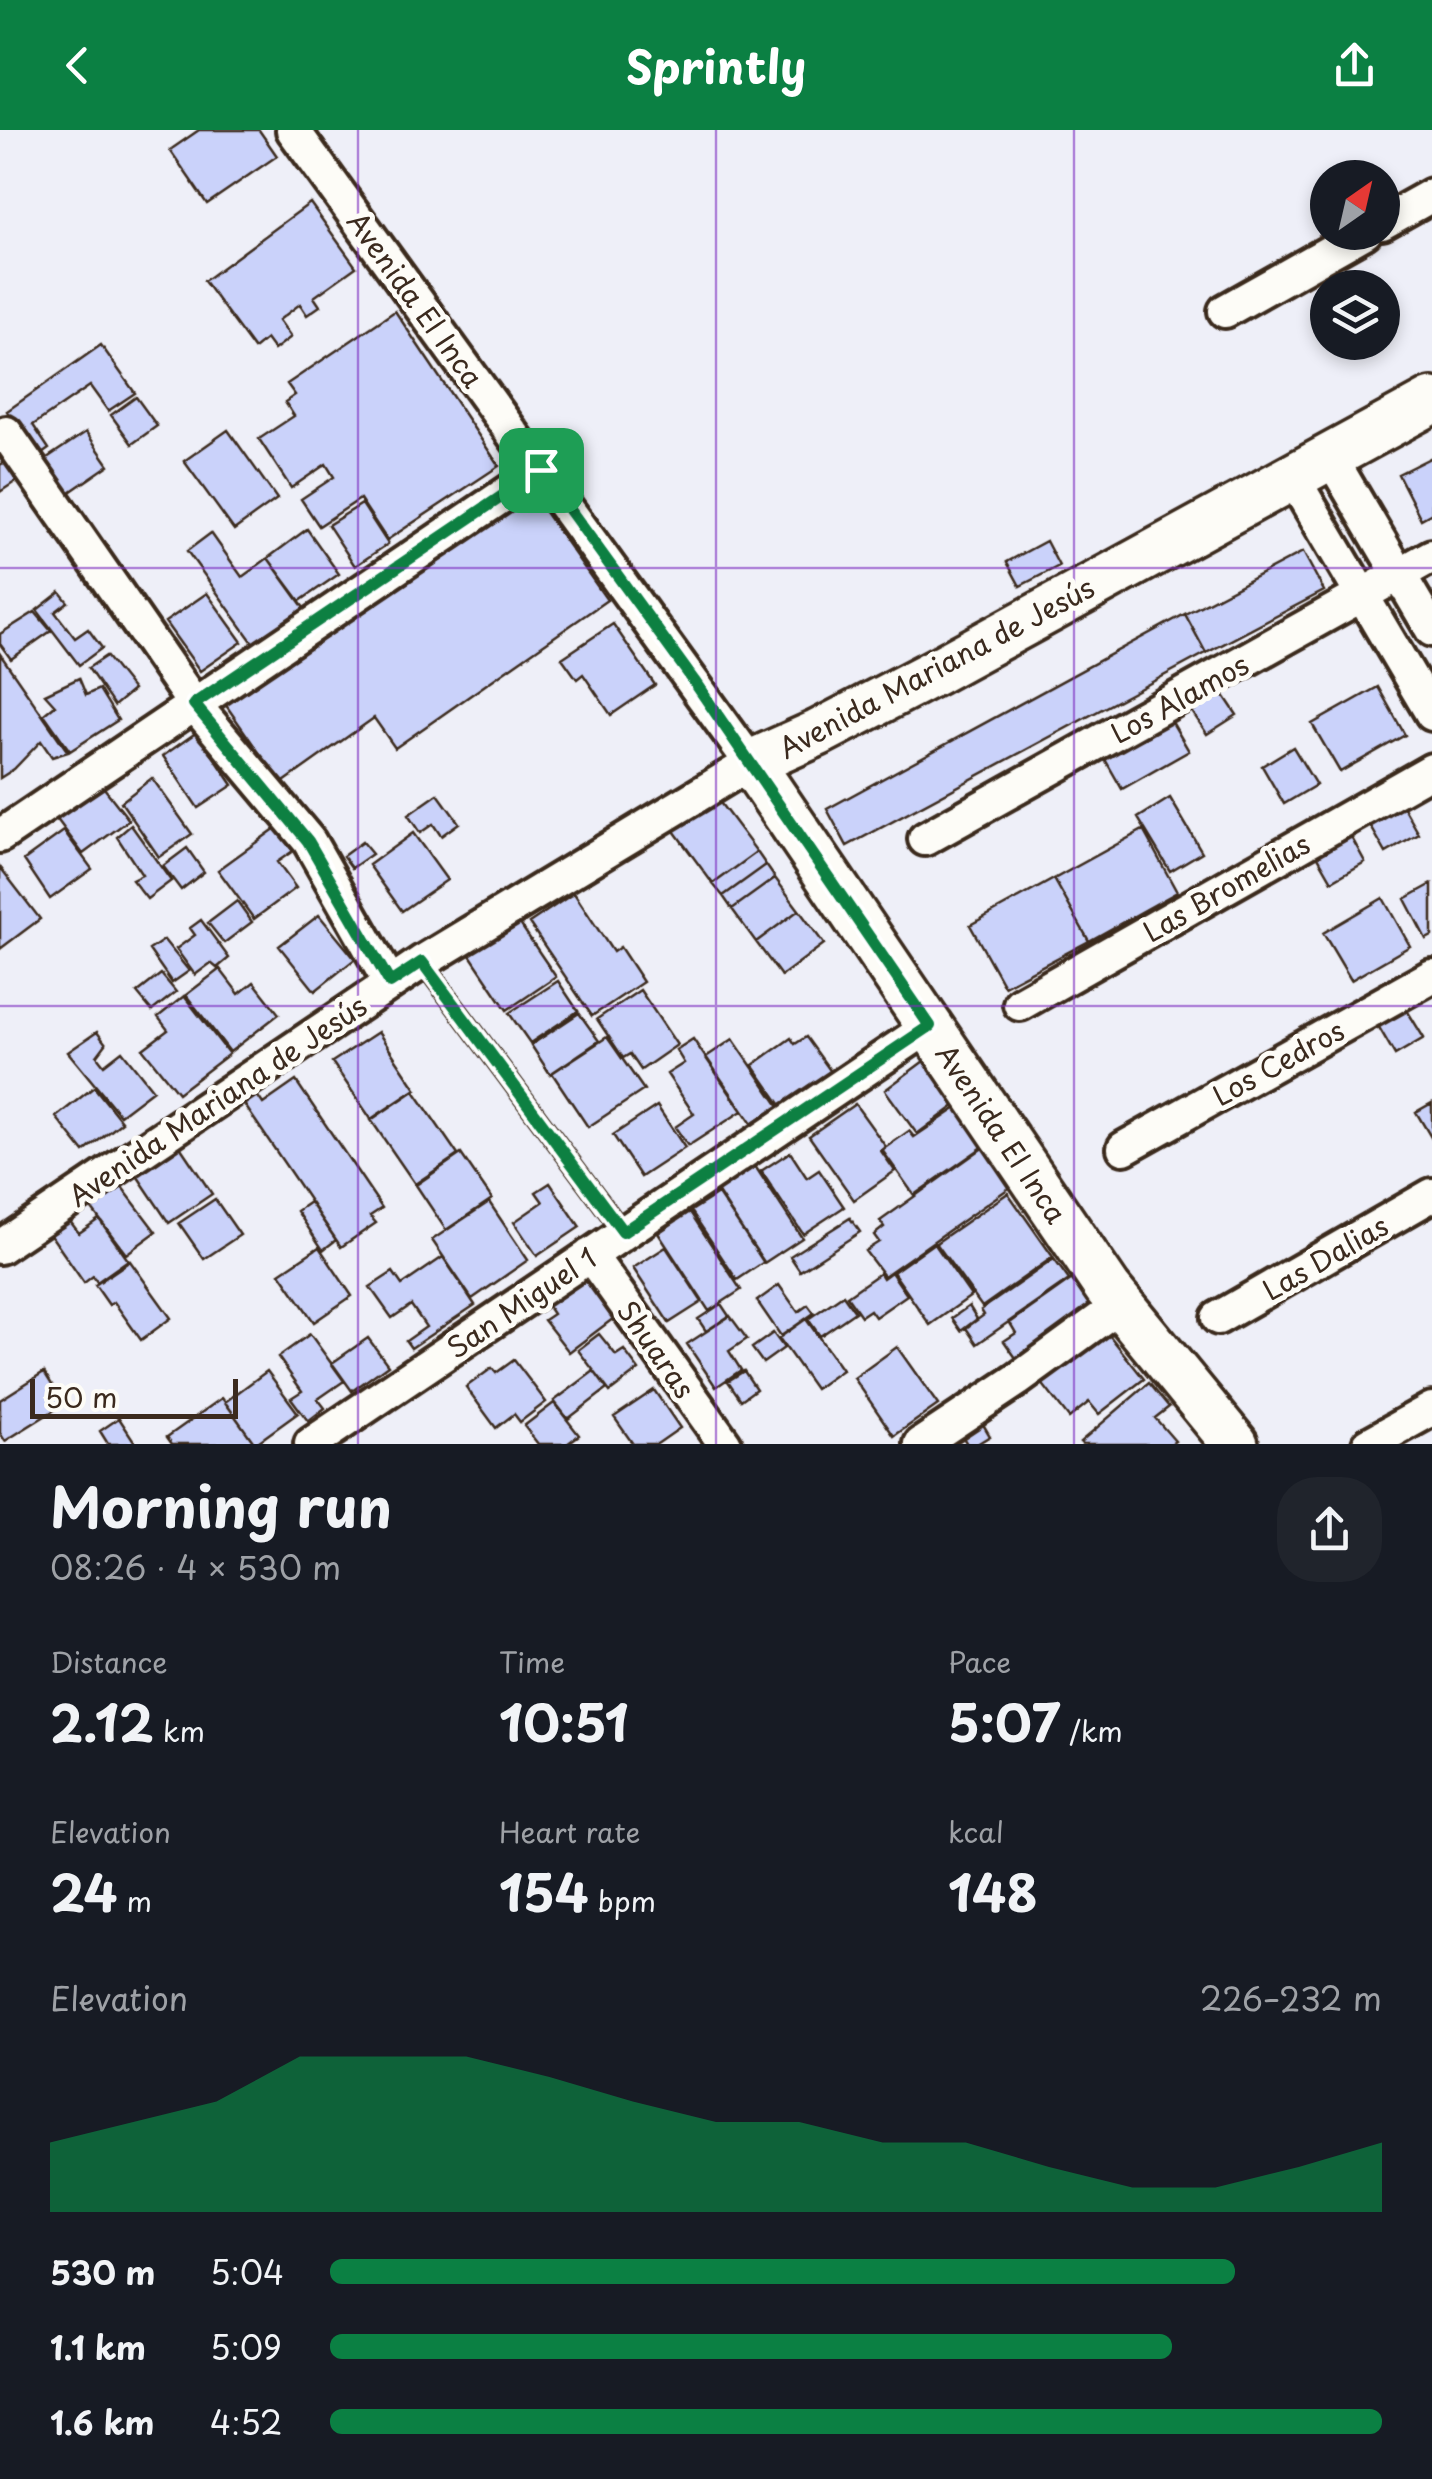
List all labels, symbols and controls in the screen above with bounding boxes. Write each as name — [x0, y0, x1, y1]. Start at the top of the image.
text: Sprintly — [626, 31, 806, 99]
icon: back — [50, 38, 105, 93]
icon: share — [1327, 38, 1382, 93]
north arrow — [1310, 160, 1400, 250]
map controls — [1310, 160, 1400, 360]
street label: Avenida El Inca — [337, 202, 495, 396]
button: layers — [1310, 270, 1400, 360]
pin — [499, 428, 584, 513]
icon: arrive — [514, 443, 569, 498]
street label: Avenida Mariana de Jesús — [771, 565, 1101, 769]
street label: Los Alamos — [1102, 642, 1256, 754]
street label: Las Bromelias — [1135, 822, 1317, 952]
street label: Avenida Mariana de Jesús — [59, 984, 375, 1216]
street label: Los Cedros — [1204, 1008, 1352, 1116]
street label: Avenida El Inca — [926, 1035, 1078, 1231]
street label: Las Dalias — [1254, 1204, 1396, 1310]
street label: San Miguel 1 — [437, 1236, 605, 1368]
street label: Shuaras — [608, 1291, 706, 1407]
scale bar — [30, 1374, 238, 1418]
text: 50 m — [45, 1375, 118, 1418]
text: Morning run — [50, 1464, 392, 1547]
button: share — [1277, 1477, 1382, 1582]
text: 08:26 · 4 × 530 m — [50, 1543, 341, 1591]
text: Distance — [50, 1640, 168, 1683]
text: Time — [499, 1640, 565, 1683]
text: Pace — [948, 1640, 1011, 1683]
text: 2.12 — [50, 1683, 154, 1759]
text: 10:51 — [499, 1683, 628, 1759]
text: 5:07 — [948, 1683, 1060, 1759]
text: km — [154, 1709, 205, 1752]
text: /km — [1060, 1709, 1123, 1752]
text: Elevation — [50, 1810, 171, 1853]
text: Heart rate — [499, 1810, 640, 1853]
text: kcal — [948, 1810, 1004, 1853]
text: 24 — [50, 1853, 117, 1929]
text: 154 — [499, 1853, 589, 1929]
text: 148 — [948, 1853, 1038, 1929]
text: m — [117, 1879, 152, 1922]
text: bpm — [589, 1879, 656, 1922]
text: Elevation — [50, 1974, 188, 2022]
text: 226–232 m — [1200, 1974, 1382, 2022]
text: 530 m — [50, 2248, 156, 2296]
text: 5:04 — [210, 2248, 284, 2296]
text: 1.1 km — [50, 2323, 146, 2371]
text: 5:09 — [210, 2323, 282, 2371]
text: 1.6 km — [50, 2398, 155, 2446]
text: 4:52 — [210, 2398, 283, 2446]

